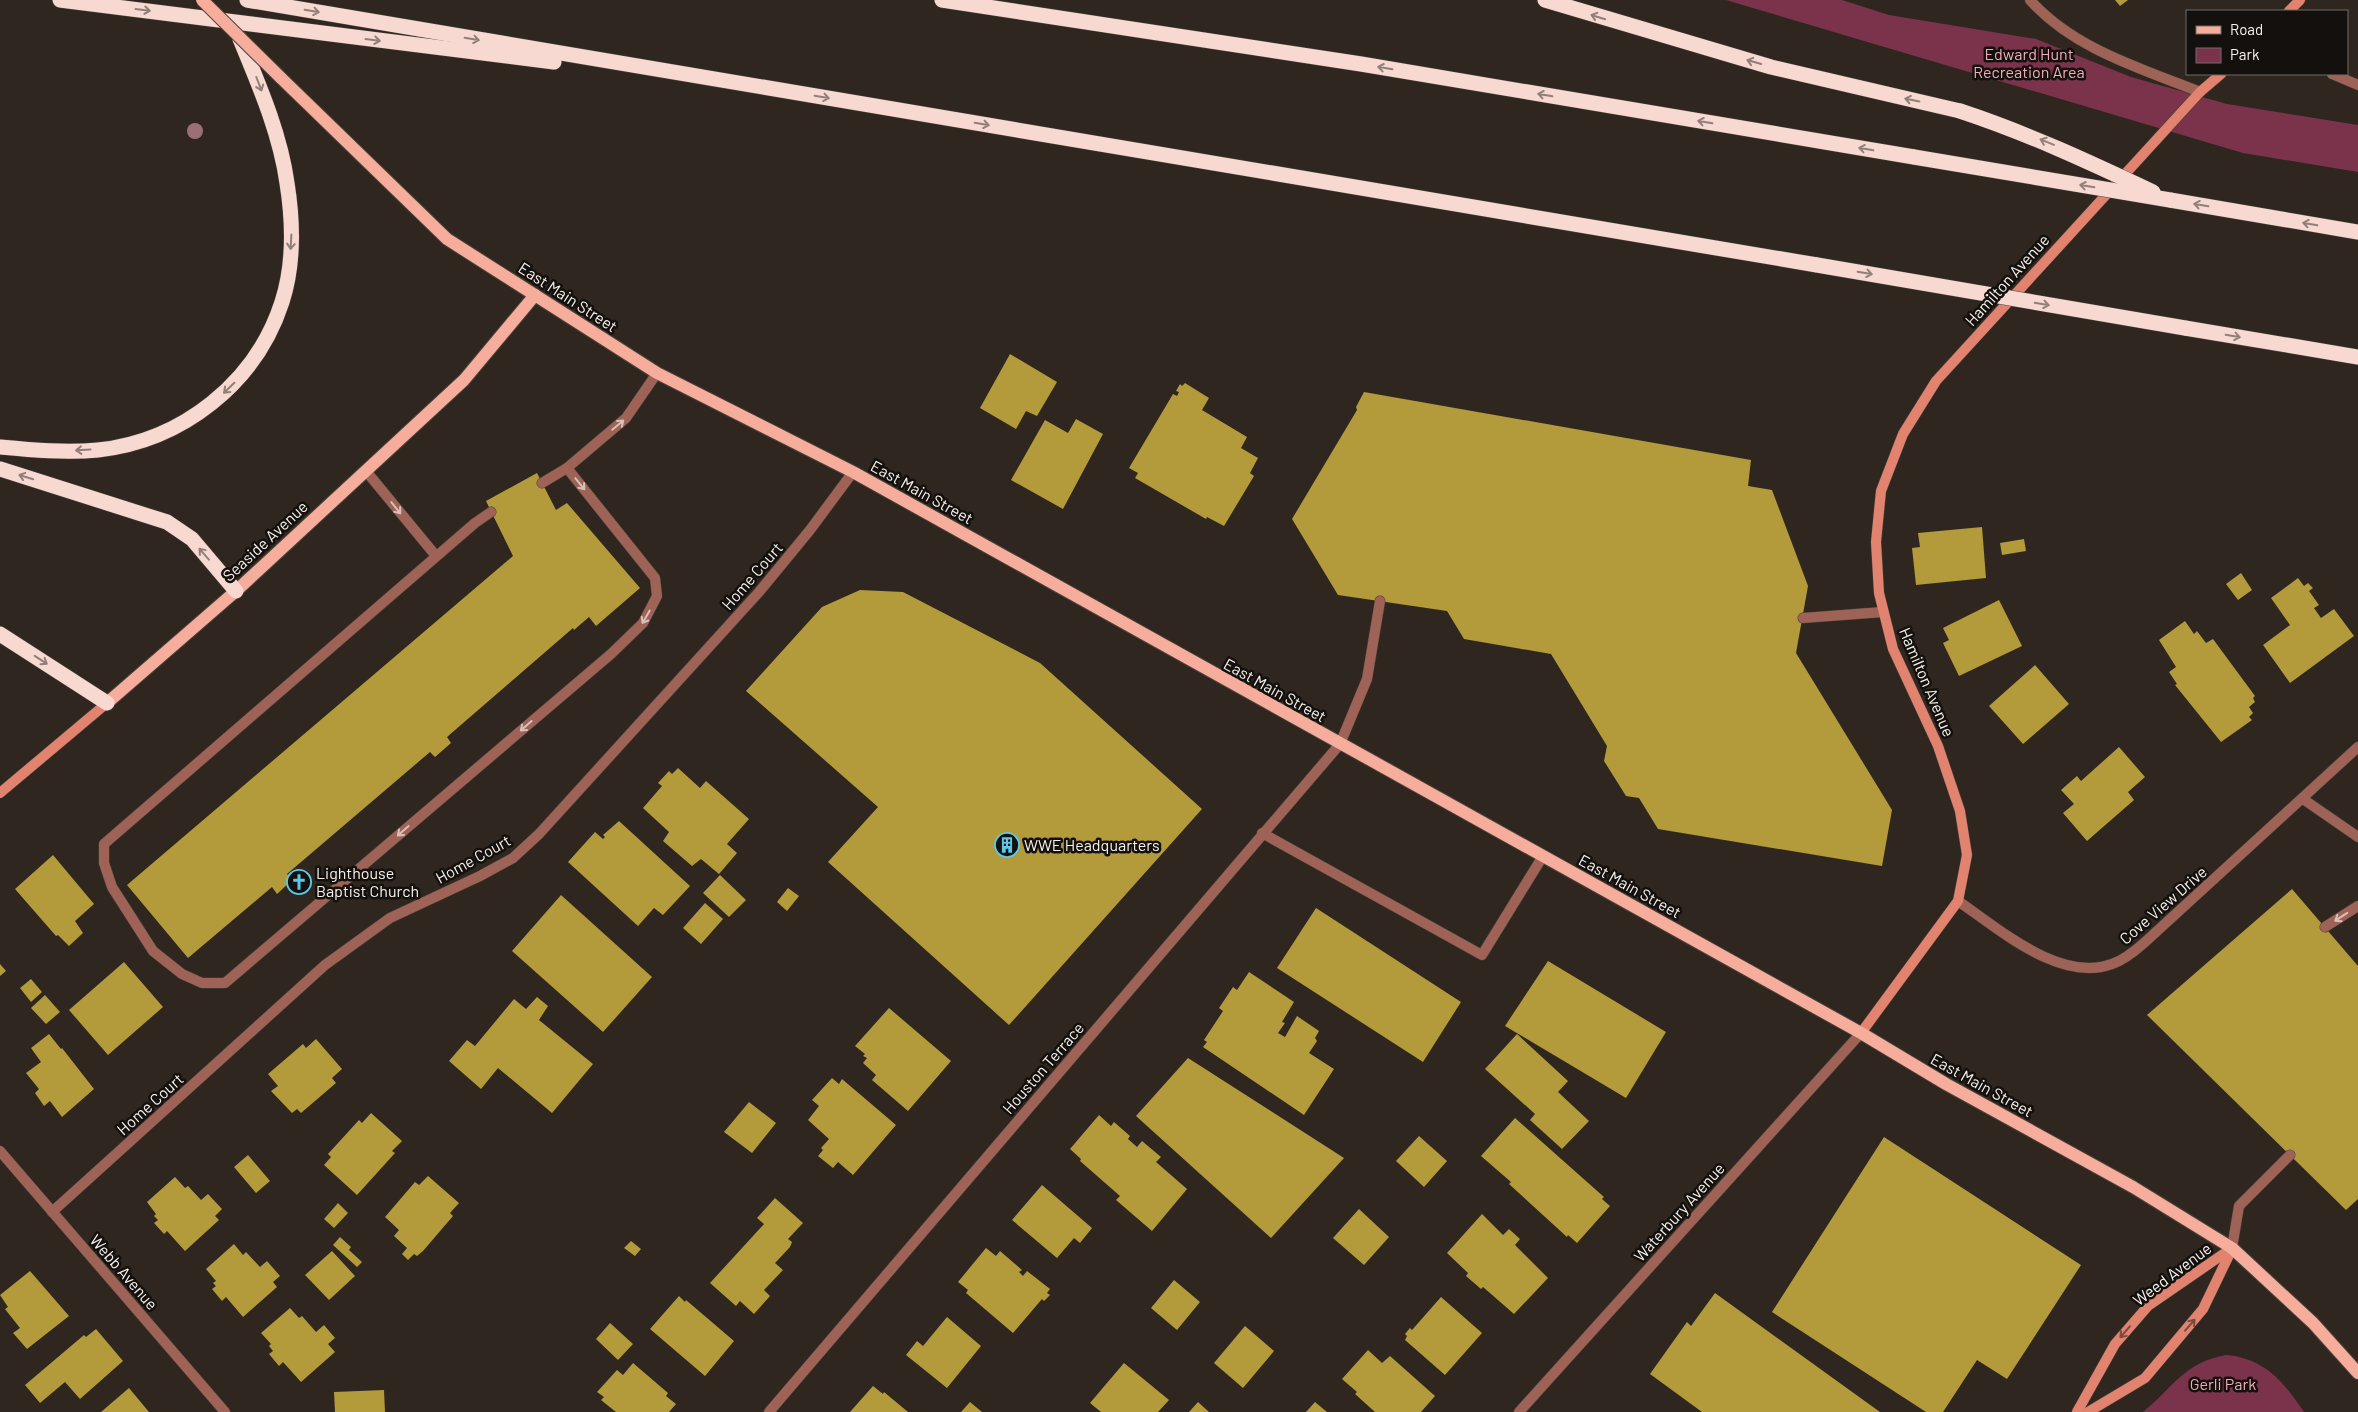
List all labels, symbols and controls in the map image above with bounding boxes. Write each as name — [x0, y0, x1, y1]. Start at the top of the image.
one-way arrow — [134, 6, 150, 16]
one-way arrow — [304, 7, 320, 17]
legend — [2186, 10, 2348, 75]
one-way arrow — [1591, 11, 1607, 21]
text: Road — [2230, 20, 2263, 38]
one-way arrow — [464, 34, 480, 44]
one-way arrow — [365, 35, 381, 45]
park label: Edward Hunt Recreation Area — [1973, 44, 2085, 81]
text: Park — [2230, 45, 2260, 63]
one-way arrow — [1747, 57, 1763, 67]
one-way arrow — [1377, 63, 1393, 73]
one-way arrow — [255, 76, 264, 91]
one-way arrow — [1538, 89, 1554, 99]
one-way arrow — [814, 93, 830, 103]
one-way arrow — [1905, 95, 1921, 104]
one-way arrow — [1698, 116, 1714, 126]
one-way arrow — [974, 120, 990, 130]
one-way arrow — [2039, 137, 2054, 146]
one-way arrow — [1858, 143, 1874, 153]
one-way arrow — [2080, 181, 2096, 191]
one-way arrow — [2193, 200, 2209, 210]
one-way arrow — [2302, 218, 2318, 228]
street label: Hamilton Avenue — [1961, 230, 2053, 329]
one-way arrow — [287, 234, 296, 250]
street label: East Main Street — [515, 258, 621, 336]
one-way arrow — [1856, 269, 1872, 279]
one-way arrow — [2034, 299, 2050, 309]
one-way arrow — [2225, 332, 2241, 342]
one-way arrow — [223, 382, 235, 394]
one-way arrow — [611, 420, 624, 431]
one-way arrow — [76, 446, 92, 455]
street label: East Main Street — [868, 456, 977, 527]
one-way arrow — [18, 471, 34, 481]
one-way arrow — [574, 477, 585, 490]
street label: Seaside Avenue — [218, 496, 311, 585]
one-way arrow — [391, 502, 402, 515]
street label: Home Court — [717, 538, 786, 613]
one-way arrow — [198, 547, 210, 560]
one-way arrow — [641, 609, 651, 624]
street label: Hamilton Avenue — [1896, 624, 1959, 739]
street label: East Main Street — [1221, 654, 1330, 725]
one-way arrow — [34, 655, 48, 666]
one-way arrow — [520, 720, 533, 731]
one-way arrow — [396, 826, 409, 837]
street label: Home Court — [432, 830, 514, 887]
building icon: WWE Headquarters — [994, 832, 1020, 858]
place label: WWE Headquarters — [1024, 835, 1160, 854]
street label: East Main Street — [1576, 850, 1685, 921]
street label: Cove View Drive — [2115, 862, 2210, 948]
place label: Lighthouse Baptist Church — [316, 863, 419, 900]
church icon: Lighthouse Baptist Church — [286, 869, 312, 895]
one-way arrow — [2335, 912, 2349, 922]
street label: Houston Terrace — [998, 1018, 1087, 1117]
street label: East Main Street — [1928, 1049, 2037, 1120]
street label: Home Court — [113, 1069, 187, 1138]
street label: Waterbury Avenue — [1629, 1158, 1728, 1265]
street label: Webb Avenue — [87, 1230, 162, 1313]
street label: Weed Avenue — [2129, 1238, 2215, 1309]
one-way arrow — [2184, 1319, 2195, 1332]
one-way arrow — [2120, 1326, 2131, 1339]
park label: Gerli Park — [2190, 1374, 2256, 1393]

